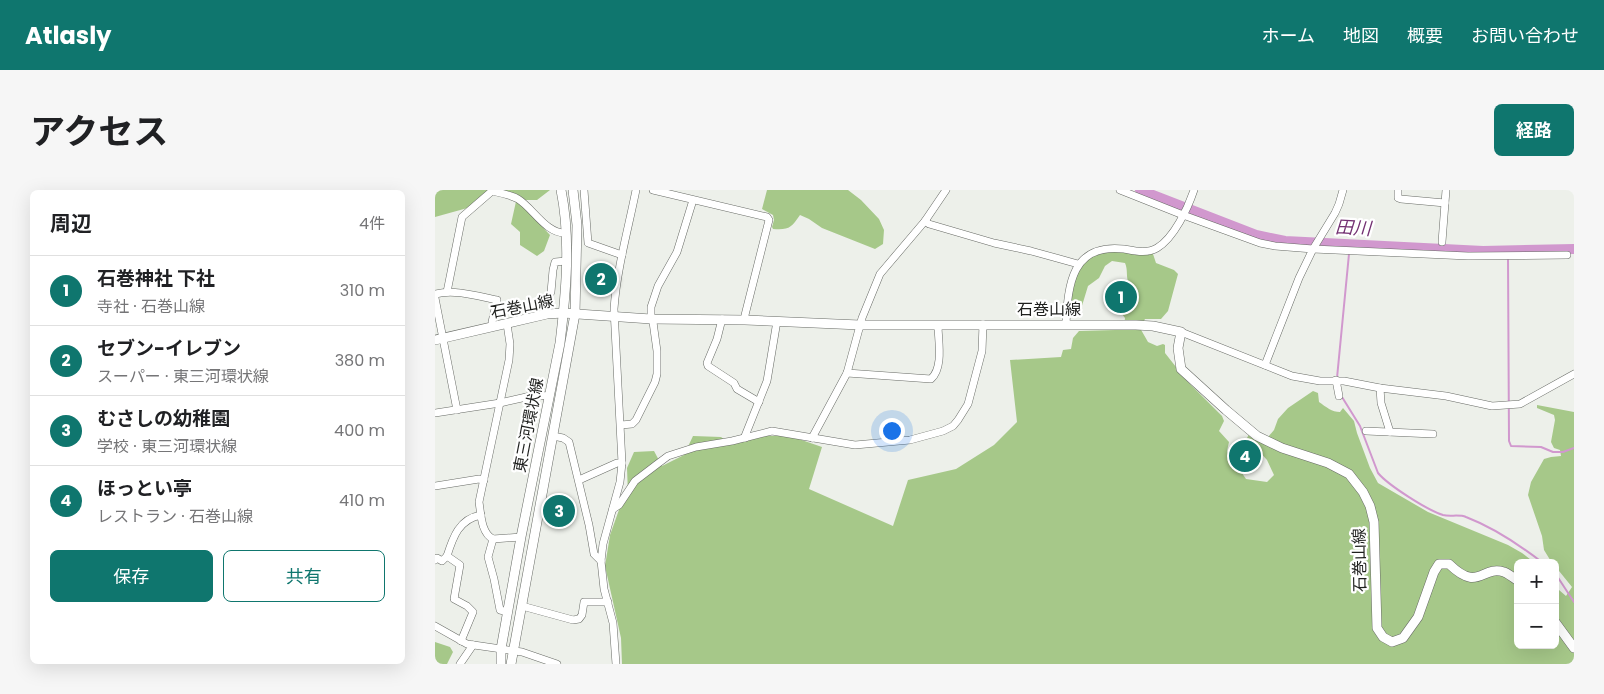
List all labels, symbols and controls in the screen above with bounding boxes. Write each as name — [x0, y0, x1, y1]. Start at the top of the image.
text: Atlasly — [25, 19, 111, 52]
text: ホーム — [1262, 23, 1315, 48]
text: 地図 — [1343, 23, 1379, 48]
text: 概要 — [1407, 23, 1443, 48]
text: お問い合わせ — [1471, 23, 1579, 48]
button: 経路 — [1494, 104, 1574, 156]
text: アクセス — [30, 107, 168, 156]
text: 周辺 — [50, 209, 92, 238]
text: 4件 — [359, 212, 385, 235]
water label: 田川 — [1334, 214, 1374, 241]
pin: 2 — [585, 260, 617, 298]
text: 石巻神社 下社 — [97, 265, 215, 292]
pin: 1 — [1105, 278, 1137, 316]
text: 1 — [63, 279, 69, 302]
text: 310 m — [340, 279, 385, 302]
street label: 石巻山線 — [488, 289, 556, 324]
text: 寺社 · 石巻山線 — [97, 295, 205, 318]
street label: 石巻山線 — [1017, 298, 1081, 321]
text: セブン-イレブン — [97, 335, 241, 362]
text: 2 — [61, 349, 71, 372]
text: 380 m — [335, 349, 385, 372]
text: スーパー · 東三河環状線 — [97, 365, 269, 388]
street label: 東三河環状線 — [508, 376, 549, 474]
text: むさしの幼稚園 — [97, 405, 230, 432]
your location — [879, 418, 905, 444]
text: 3 — [61, 419, 71, 442]
text: 400 m — [334, 419, 385, 442]
text: 学校 · 東三河環状線 — [97, 435, 237, 458]
pin: 4 — [1229, 437, 1261, 475]
text: ほっとい亭 — [97, 475, 192, 502]
text: 4 — [61, 489, 71, 512]
text: 410 m — [339, 489, 385, 512]
pin: 3 — [543, 492, 575, 530]
text: レストラン · 石巻山線 — [97, 505, 253, 528]
street label: 石巻山線 — [1347, 528, 1372, 592]
button: 保存 — [50, 550, 213, 602]
button: 共有 — [223, 550, 385, 602]
map controls — [1514, 559, 1559, 649]
button: + — [1514, 559, 1559, 604]
button: − — [1514, 604, 1559, 649]

